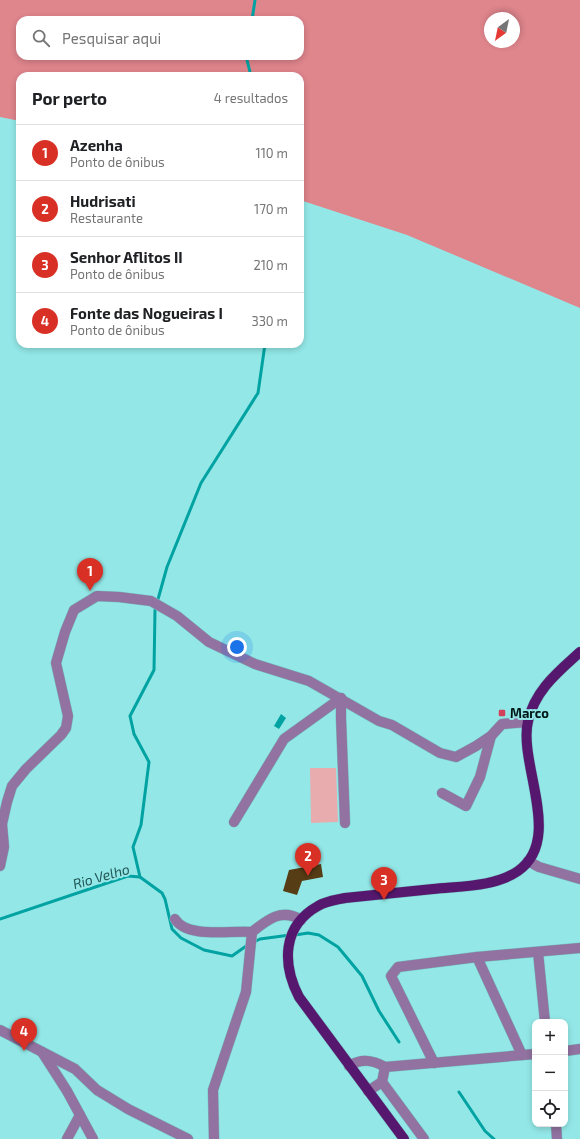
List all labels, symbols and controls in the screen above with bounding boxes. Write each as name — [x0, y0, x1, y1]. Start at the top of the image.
north arrow — [484, 12, 520, 48]
search box — [16, 16, 304, 60]
icon: search — [30, 27, 52, 49]
text: Pesquisar aqui — [62, 29, 161, 47]
text: Por perto — [32, 88, 107, 108]
text: 4 resultados — [214, 90, 288, 106]
text: Azenha — [70, 136, 123, 154]
text: 1 — [42, 145, 48, 161]
text: 110 m — [256, 145, 288, 161]
text: Ponto de ônibus — [70, 154, 165, 170]
text: Hudrisati — [70, 192, 136, 210]
text: 2 — [41, 201, 49, 217]
text: 170 m — [254, 201, 288, 217]
text: Restaurante — [70, 210, 143, 226]
text: Senhor Aflitos II — [70, 248, 183, 266]
text: 3 — [41, 257, 49, 273]
text: 210 m — [253, 257, 288, 273]
text: Ponto de ônibus — [70, 266, 165, 282]
text: Fonte das Nogueiras I — [70, 304, 223, 322]
text: 4 — [41, 313, 49, 329]
text: 330 m — [251, 313, 288, 329]
text: Ponto de ônibus — [70, 322, 165, 338]
pin: 1 — [77, 558, 103, 591]
your location — [227, 637, 247, 657]
place label: Marco — [510, 705, 549, 721]
marker: Marco — [497, 708, 507, 718]
pin: 2 — [295, 843, 321, 876]
water label: Rio Velho — [71, 860, 131, 892]
pin: 3 — [371, 867, 397, 900]
pin: 4 — [11, 1018, 37, 1051]
map controls — [532, 1019, 568, 1127]
button: + — [532, 1019, 568, 1055]
button: − — [532, 1055, 568, 1091]
button: locate — [532, 1091, 568, 1127]

